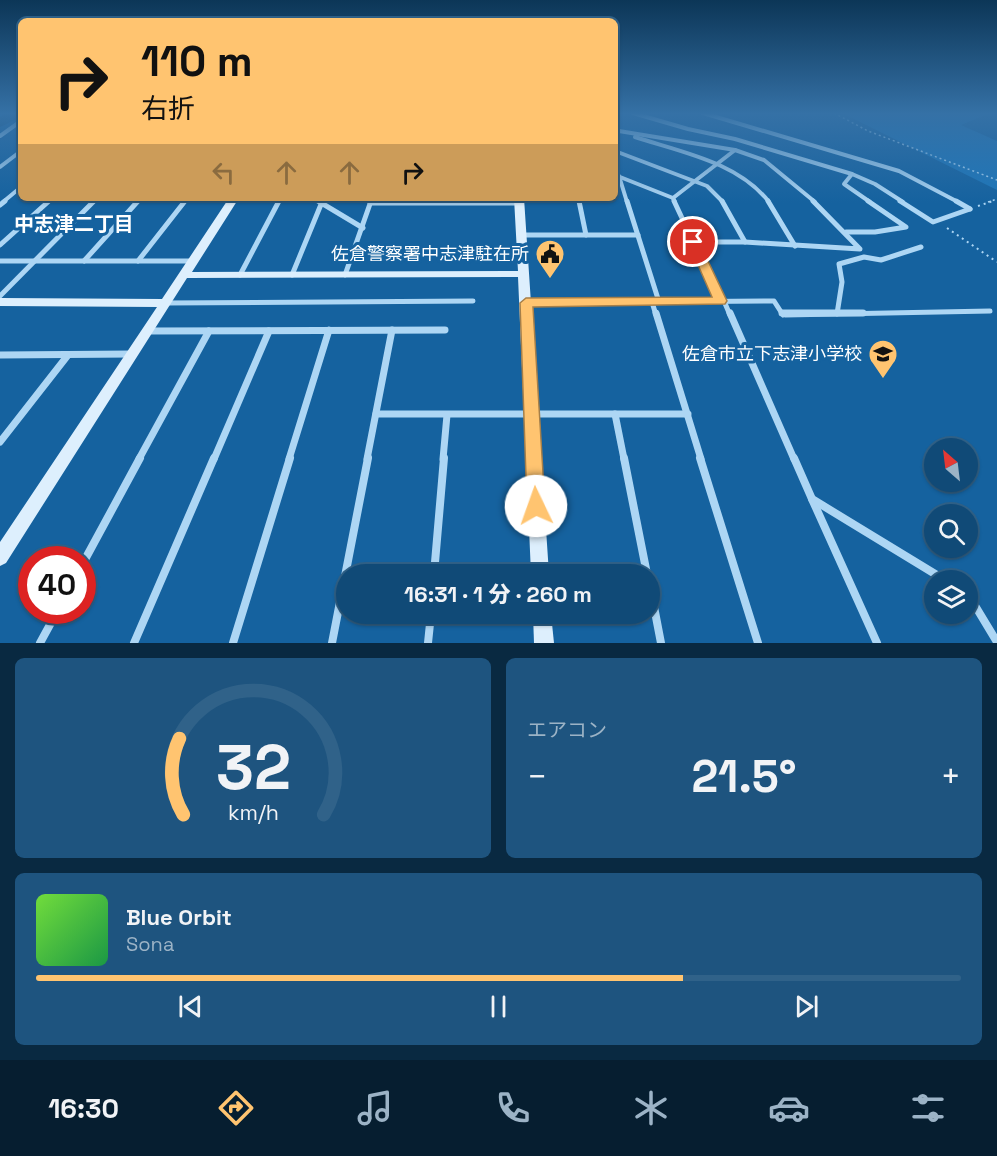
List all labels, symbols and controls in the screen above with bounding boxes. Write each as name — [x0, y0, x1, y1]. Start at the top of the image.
text: 110 m — [141, 35, 253, 88]
icon: right — [42, 42, 120, 120]
text: 右折 — [141, 91, 195, 126]
icon: left — [207, 156, 240, 189]
icon: ahead — [270, 156, 303, 189]
icon: ahead — [333, 156, 366, 189]
icon: right — [396, 156, 429, 189]
district label: 中志津二丁目 — [14, 211, 134, 237]
pin — [667, 216, 718, 267]
icon: arrive — [676, 225, 709, 258]
public building icon: 佐倉警察署中志津駐在所 — [534, 238, 566, 280]
place label: 佐倉警察署中志津駐在所 — [331, 242, 529, 265]
school or university icon: 佐倉市立下志津小学校 — [867, 338, 899, 380]
place label: 佐倉市立下志津小学校 — [682, 342, 862, 365]
north arrow — [924, 438, 978, 492]
map controls — [924, 438, 978, 624]
position arrow — [504, 474, 568, 538]
button: search — [924, 504, 978, 558]
speed limit sign: 40 — [18, 546, 96, 624]
button: layers — [924, 570, 978, 624]
text: 16:31 · 1 分 · 260 m — [404, 580, 592, 608]
text: エアコン — [527, 717, 607, 743]
text: 32 — [215, 728, 290, 807]
text: 21.5° — [691, 748, 797, 805]
text: − — [527, 756, 547, 798]
text: + — [941, 756, 961, 798]
text: km/h — [227, 799, 279, 826]
text: Blue Orbit — [126, 903, 232, 931]
text: Sona — [126, 931, 174, 957]
icon: previous — [174, 990, 207, 1023]
icon: pause — [482, 990, 515, 1023]
icon: next — [790, 990, 823, 1023]
icon: directions — [215, 1087, 257, 1129]
icon: music — [354, 1087, 396, 1129]
icon: phone — [492, 1087, 534, 1129]
icon: climate — [630, 1087, 672, 1129]
icon: car — [768, 1087, 810, 1129]
icon: filters — [907, 1087, 949, 1129]
text: 16:30 — [48, 1091, 119, 1126]

